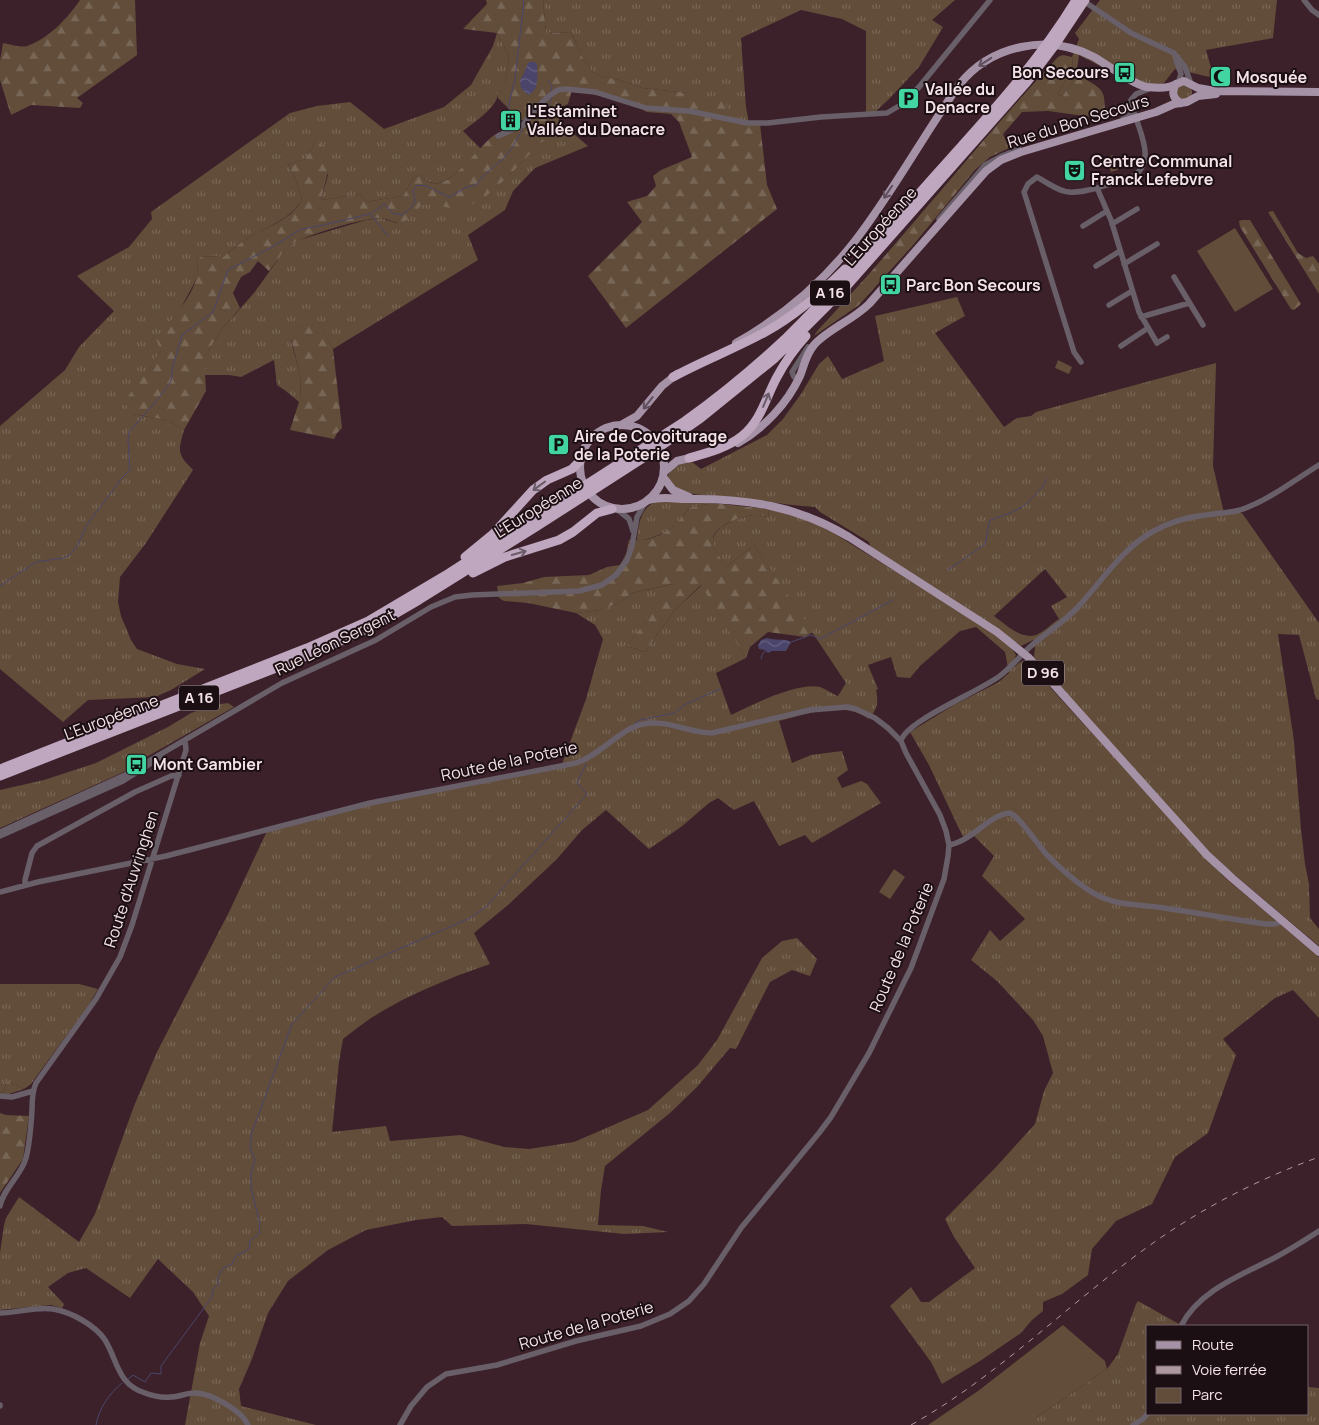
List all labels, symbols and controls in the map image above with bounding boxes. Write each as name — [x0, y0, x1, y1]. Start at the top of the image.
one-way arrow — [978, 57, 992, 68]
bus stop icon: Bon Secours — [1113, 60, 1137, 84]
place label: Bon Secours — [1012, 61, 1109, 83]
mosque icon: Mosquée — [1208, 65, 1232, 89]
place label: Mosquée — [1236, 66, 1308, 88]
place label: Vallée du Denacre — [925, 78, 995, 118]
parking icon: Vallée du Denacre — [897, 86, 921, 110]
street label: Rue du Bon Secours — [1005, 89, 1151, 153]
place label: L'Estaminet Vallée du Denacre — [527, 100, 666, 140]
building icon: L'Estaminet Vallée du Denacre — [499, 108, 523, 132]
place label: Centre Communal Franck Lefebvre — [1091, 150, 1232, 190]
theatre icon: Centre Communal Franck Lefebvre — [1063, 158, 1087, 182]
street label: L'Européenne — [838, 182, 922, 270]
one-way arrow — [883, 184, 893, 198]
bus stop icon: Parc Bon Secours — [878, 273, 902, 297]
place label: Parc Bon Secours — [906, 274, 1041, 296]
road number: A 16 — [810, 280, 850, 306]
one-way arrow — [762, 393, 772, 408]
one-way arrow — [643, 396, 654, 409]
place label: Aire de Covoiturage de la Poterie — [574, 425, 727, 465]
parking icon: Aire de Covoiturage de la Poterie — [546, 433, 570, 457]
street label: L'Européenne — [490, 471, 586, 543]
one-way arrow — [532, 481, 546, 491]
one-way arrow — [511, 548, 527, 558]
street label: Rue Léon Sergent — [271, 603, 399, 681]
road number: D 96 — [1022, 660, 1064, 686]
road number: A 16 — [179, 686, 219, 710]
street label: L'Européenne — [61, 689, 161, 745]
street label: Route de la Poterie — [439, 736, 579, 786]
bus stop icon: Mont Gambier — [125, 752, 149, 776]
place label: Mont Gambier — [153, 753, 262, 775]
street label: Route d'Auvringhen — [98, 808, 164, 950]
street label: Route de la Poterie — [864, 879, 938, 1015]
street label: Route de la Poterie — [516, 1295, 656, 1355]
legend — [1146, 1325, 1309, 1415]
text: Route — [1192, 1334, 1234, 1355]
text: Voie ferrée — [1192, 1359, 1267, 1380]
text: Parc — [1192, 1384, 1223, 1405]

